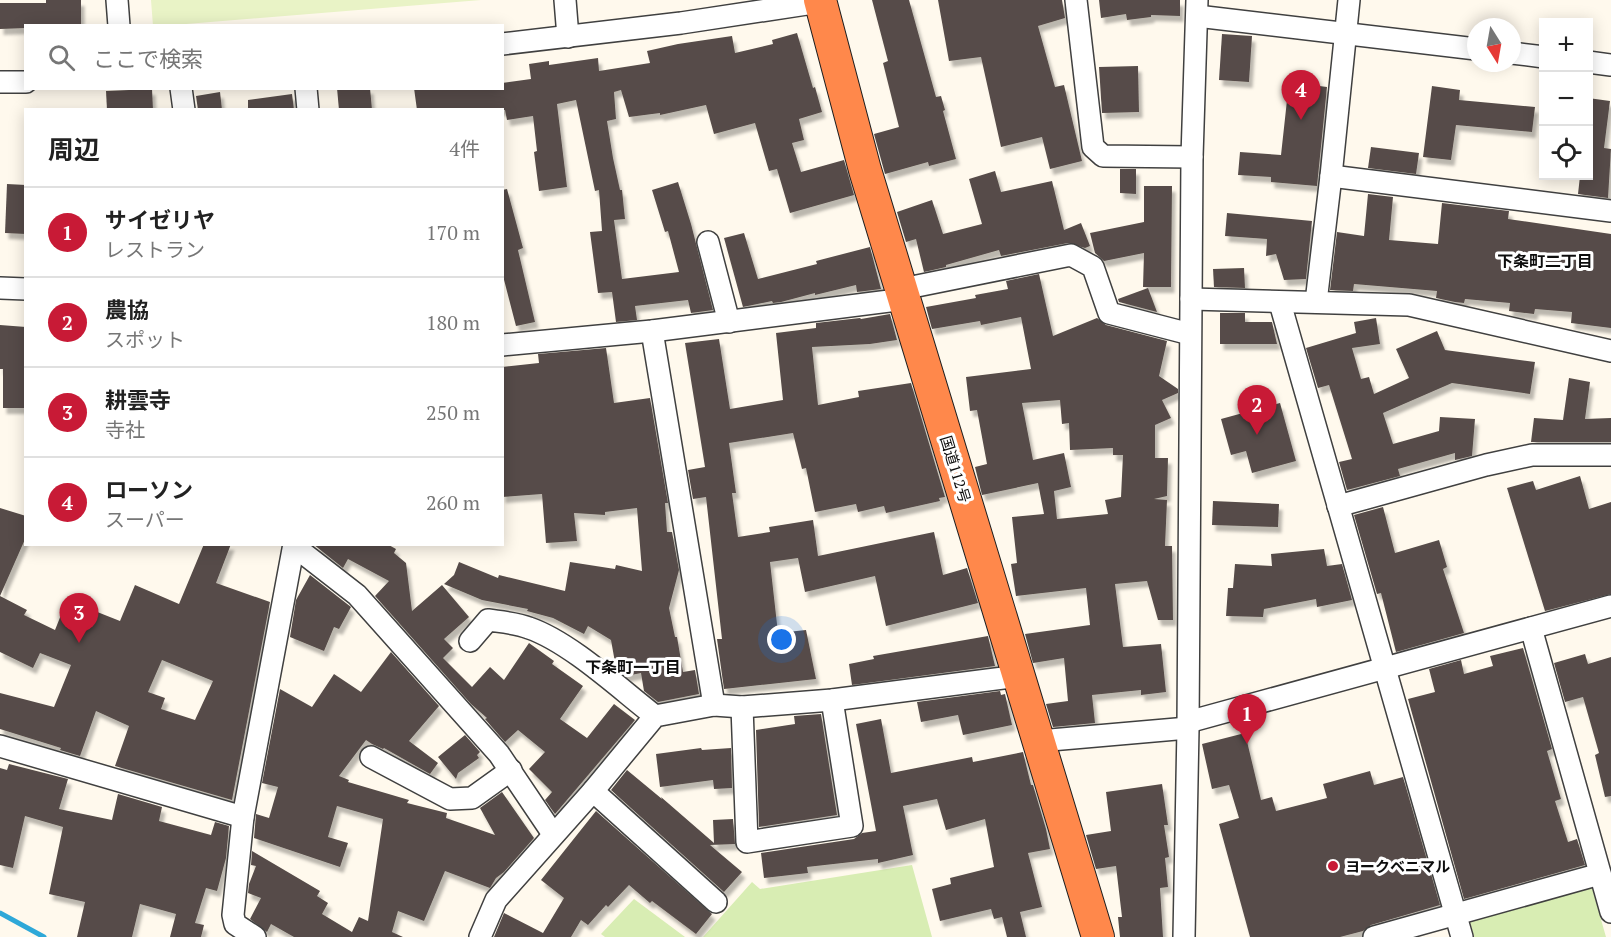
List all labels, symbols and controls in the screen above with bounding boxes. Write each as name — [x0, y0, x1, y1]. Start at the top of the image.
north arrow — [1467, 18, 1521, 72]
map controls — [1539, 18, 1593, 180]
button: + — [1539, 18, 1593, 72]
search box — [24, 24, 504, 90]
icon: search — [45, 41, 78, 74]
text: ここで検索 — [93, 44, 203, 73]
pin: 4 — [1282, 70, 1320, 120]
button: − — [1539, 72, 1593, 126]
button: locate — [1539, 126, 1593, 180]
text: 周辺 — [48, 132, 100, 166]
text: 4件 — [449, 135, 480, 162]
text: サイゼリヤ — [105, 205, 215, 234]
text: 1 — [62, 219, 73, 246]
text: 170 m — [426, 219, 480, 246]
text: レストラン — [105, 236, 205, 263]
district label: 下条町二丁目 — [1497, 250, 1593, 272]
text: 農協 — [105, 295, 149, 324]
text: 2 — [62, 309, 73, 336]
text: 180 m — [426, 309, 480, 336]
text: スポット — [105, 326, 185, 353]
text: 耕雲寺 — [105, 385, 171, 414]
pin: 2 — [1238, 386, 1276, 435]
text: 3 — [62, 399, 73, 426]
text: 250 m — [426, 399, 480, 426]
text: 寺社 — [105, 416, 145, 443]
street label: 国道112号 — [936, 433, 976, 505]
text: ローソン — [105, 475, 193, 504]
text: 4 — [62, 489, 73, 516]
text: 260 m — [426, 489, 480, 516]
text: スーパー — [105, 506, 185, 533]
pin: 3 — [60, 594, 98, 643]
your location — [767, 625, 796, 654]
district label: 下条町一丁目 — [585, 656, 681, 678]
pin: 1 — [1228, 694, 1266, 744]
place label: ヨークベニマル — [1345, 856, 1450, 876]
marker: ヨークベニマル — [1326, 859, 1340, 873]

